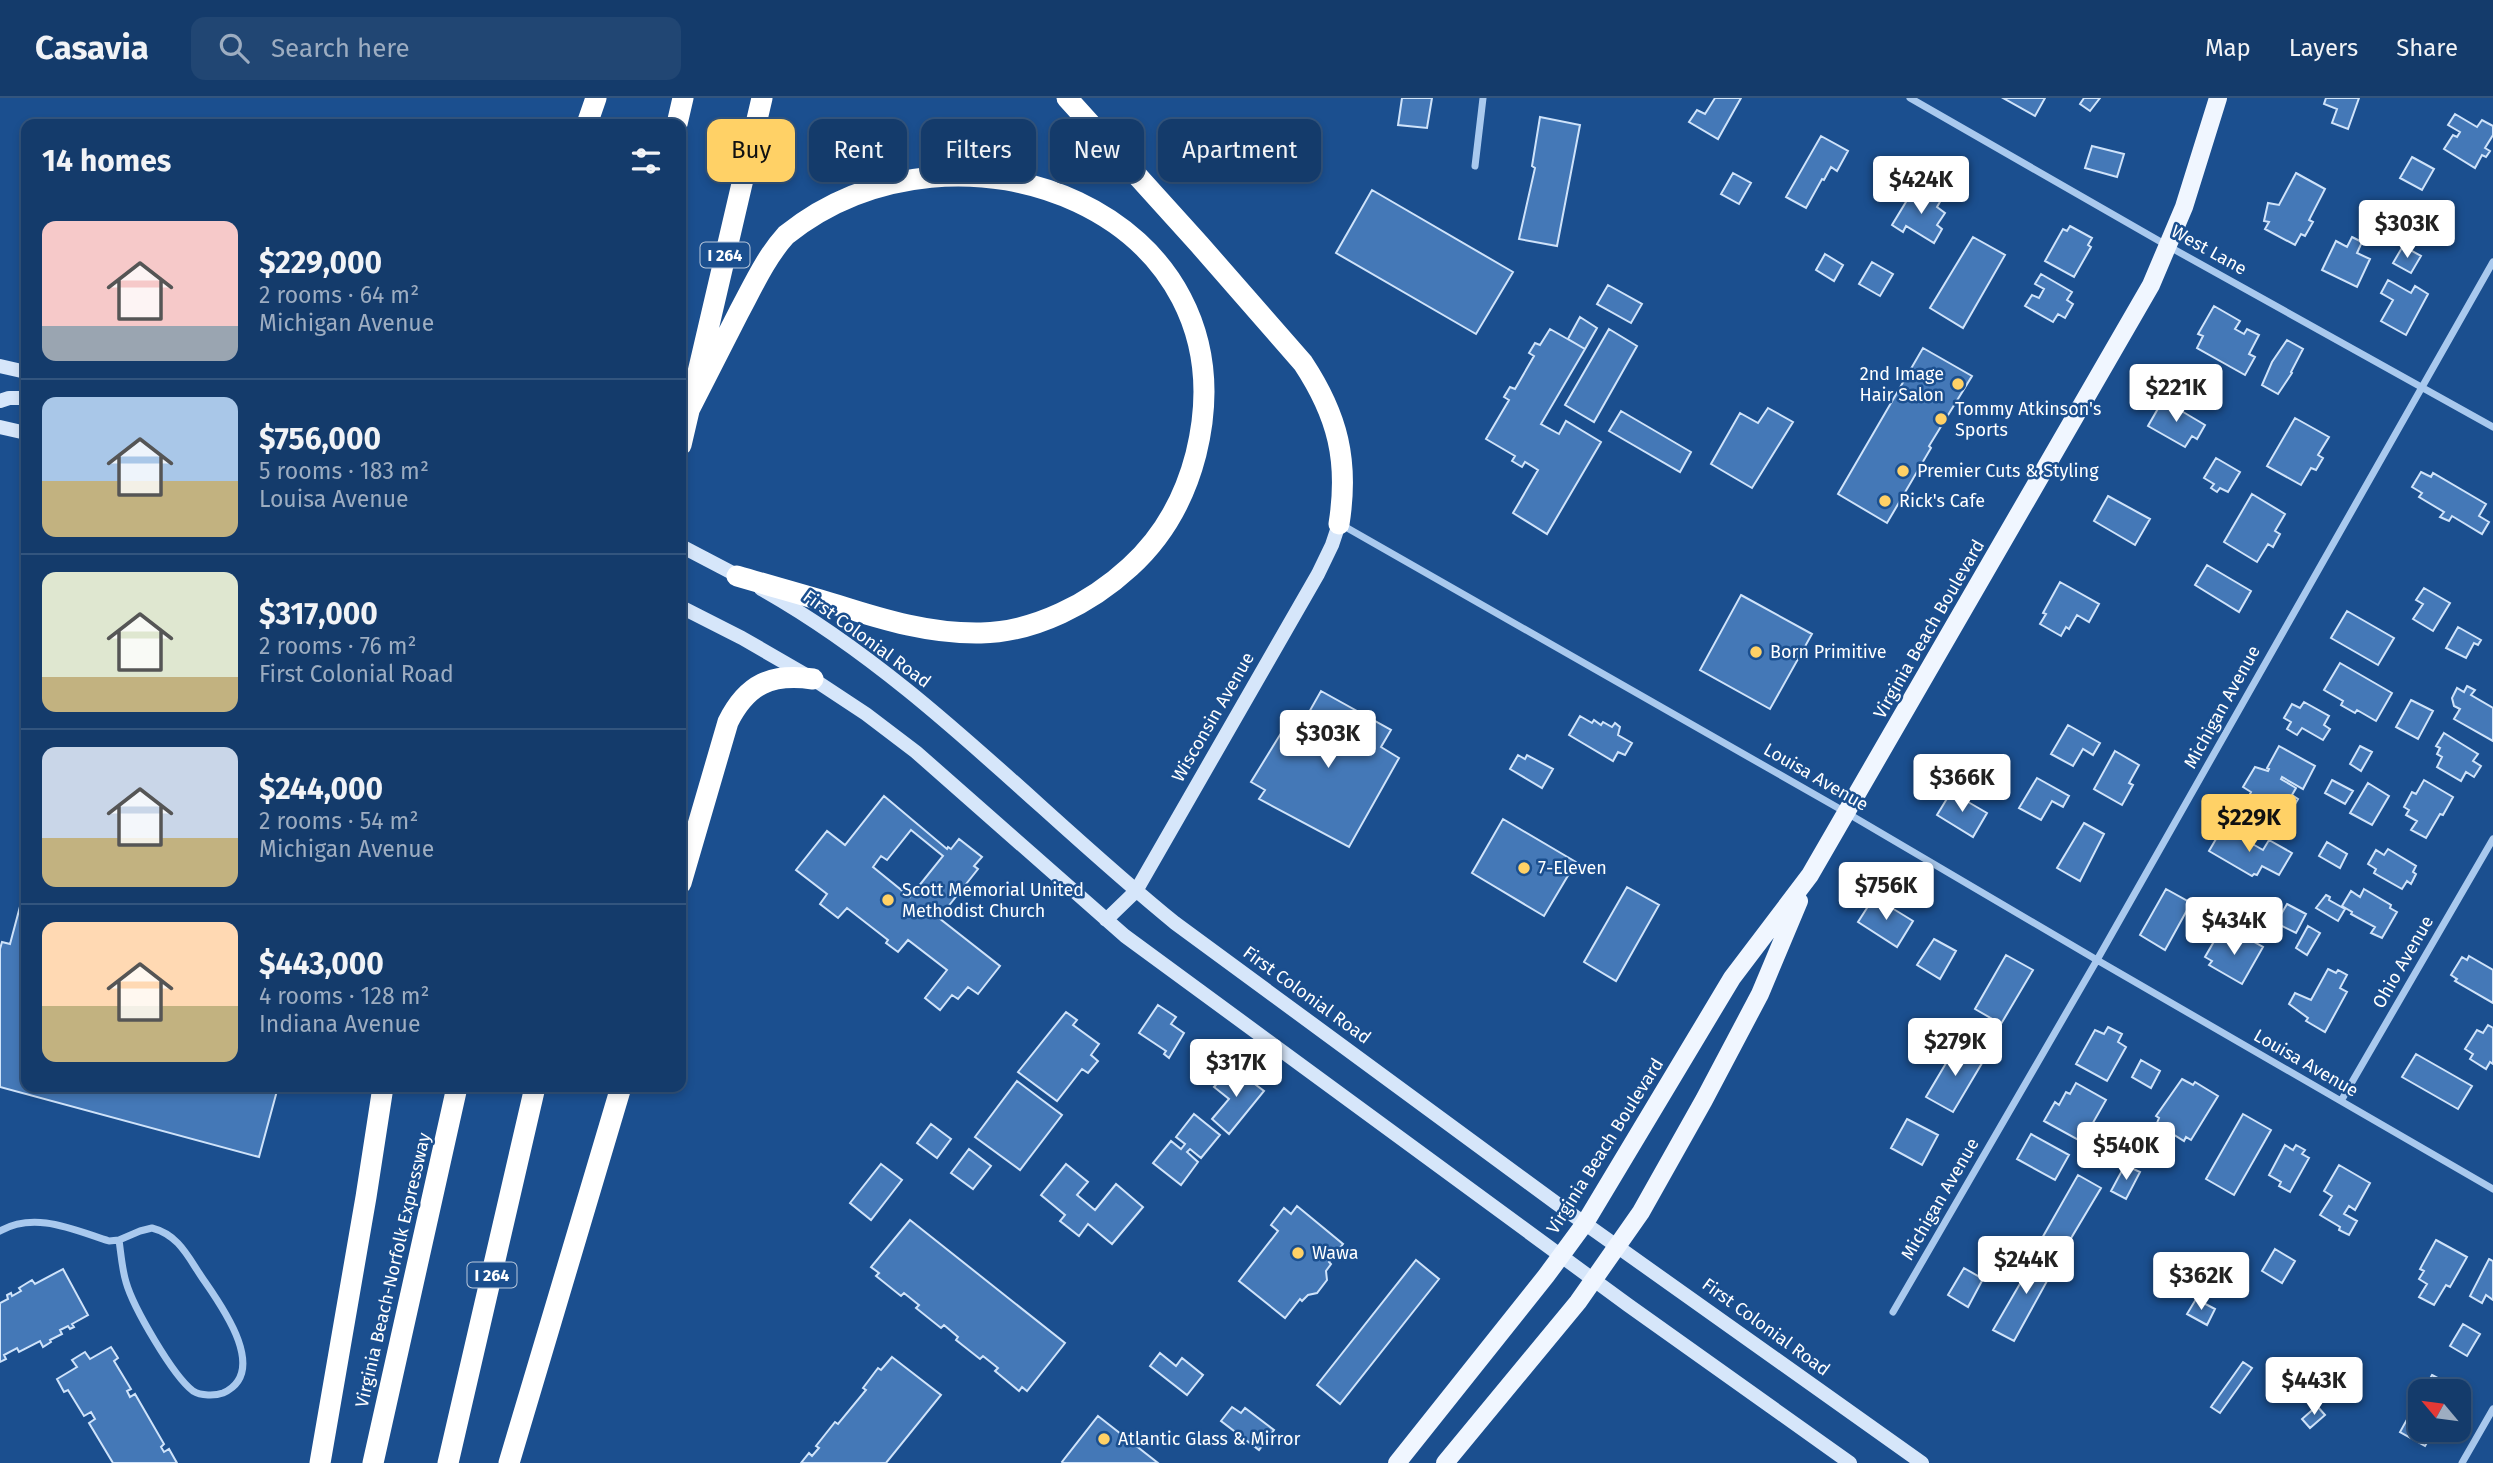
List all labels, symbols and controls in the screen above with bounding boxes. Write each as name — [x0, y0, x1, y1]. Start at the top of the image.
search box — [191, 17, 681, 80]
text: Casavia — [35, 28, 149, 68]
icon: search — [215, 29, 253, 67]
text: Search here — [271, 33, 410, 64]
text: Map — [2205, 34, 2251, 62]
text: Layers — [2289, 34, 2358, 62]
text: Share — [2396, 34, 2458, 62]
chip: Buy — [707, 119, 795, 182]
chip: Rent — [809, 119, 907, 182]
chip: Filters — [921, 119, 1036, 182]
chip: New — [1050, 119, 1144, 182]
chip: Apartment — [1158, 119, 1321, 182]
icon: filters — [627, 142, 665, 180]
text: 14 homes — [42, 143, 171, 179]
pin: $424K — [1872, 156, 1970, 216]
text: $424K — [1889, 165, 1953, 193]
pin: $303K — [2358, 200, 2456, 260]
text: $303K — [2375, 209, 2439, 237]
street label: West Lane — [2167, 220, 2251, 280]
road number: I 264 — [700, 242, 750, 267]
text: $229,000 — [259, 245, 382, 281]
icon: home — [98, 249, 182, 333]
text: 2 rooms · 64 m² — [259, 281, 419, 309]
text: Michigan Avenue — [259, 309, 434, 337]
place label: 2nd Image Hair Salon — [1860, 363, 1944, 406]
pin: $221K — [2127, 364, 2225, 424]
text: $221K — [2146, 373, 2206, 401]
marker: 2nd Image Hair Salon — [1950, 376, 1966, 392]
place label: Tommy Atkinson's Sports — [1955, 398, 2101, 441]
marker: Tommy Atkinson's Sports — [1933, 411, 1949, 427]
text: $756,000 — [259, 421, 381, 457]
icon: home — [98, 425, 182, 509]
text: 5 rooms · 183 m² — [259, 457, 429, 485]
place label: Premier Cuts & Styling — [1917, 460, 2099, 482]
marker: Premier Cuts & Styling — [1895, 463, 1911, 479]
text: Louisa Avenue — [259, 485, 409, 513]
place label: Rick's Cafe — [1899, 490, 1985, 512]
marker: Rick's Cafe — [1877, 493, 1893, 509]
street label: Virginia Beach Boulevard — [1869, 536, 1989, 722]
street label: First Colonial Road — [799, 585, 935, 693]
text: $317,000 — [259, 596, 378, 632]
icon: home — [98, 600, 182, 684]
text: 2 rooms · 76 m² — [259, 632, 417, 660]
place label: Born Primitive — [1770, 641, 1887, 663]
street label: Michigan Avenue — [2179, 642, 2265, 772]
marker: Born Primitive — [1748, 644, 1764, 660]
street label: Wisconsin Avenue — [1167, 648, 1259, 786]
text: First Colonial Road — [259, 660, 454, 688]
pin: $303K — [1279, 710, 1377, 770]
text: $303K — [1296, 719, 1360, 747]
street label: Louisa Avenue — [1760, 738, 1872, 816]
pin: $366K — [1913, 754, 2011, 814]
text: $366K — [1929, 763, 1995, 791]
text: $244,000 — [259, 771, 383, 807]
icon: home — [98, 775, 182, 859]
pin: $229K — [2200, 794, 2298, 854]
text: $229K — [2217, 803, 2281, 831]
text: 2 rooms · 54 m² — [259, 807, 418, 835]
text: Michigan Avenue — [259, 835, 434, 863]
place label: 7-Eleven — [1538, 857, 1607, 879]
marker: 7-Eleven — [1516, 860, 1532, 876]
pin: $756K — [1837, 862, 1935, 922]
text: $756K — [1855, 871, 1917, 899]
place label: Scott Memorial United Methodist Church — [902, 879, 1084, 922]
marker: Scott Memorial United Methodist Church — [880, 892, 896, 908]
pin: $434K — [2185, 898, 2283, 957]
text: $434K — [2202, 906, 2266, 934]
street label: Ohio Avenue — [2368, 912, 2438, 1012]
street label: First Colonial Road — [1239, 941, 1375, 1049]
text: $443,000 — [259, 946, 384, 982]
icon: home — [98, 950, 182, 1034]
text: 4 rooms · 128 m² — [259, 982, 429, 1010]
text: Indiana Avenue — [259, 1010, 420, 1038]
pin: $279K — [1906, 1018, 2004, 1078]
street label: Louisa Avenue — [2250, 1024, 2362, 1102]
text: $279K — [1924, 1027, 1986, 1055]
pin: $317K — [1187, 1040, 1285, 1099]
text: $317K — [1206, 1048, 1266, 1076]
street label: Virginia Beach Boulevard — [1542, 1054, 1668, 1238]
pin: $540K — [2077, 1122, 2175, 1182]
street label: Virginia Beach-Norfolk Expressway — [351, 1130, 435, 1410]
text: $540K — [2093, 1131, 2159, 1159]
street label: Michigan Avenue — [1896, 1134, 1984, 1264]
pin: $244K — [1977, 1236, 2075, 1296]
place label: Wawa — [1312, 1242, 1359, 1264]
marker: Wawa — [1290, 1245, 1306, 1261]
text: $244K — [1994, 1245, 2058, 1273]
pin: $362K — [2152, 1252, 2250, 1312]
text: $362K — [2169, 1261, 2233, 1289]
road number: I 264 — [468, 1262, 516, 1288]
street label: First Colonial Road — [1698, 1273, 1834, 1381]
pin: $443K — [2265, 1358, 2363, 1417]
text: $443K — [2282, 1366, 2346, 1394]
north arrow — [2408, 1379, 2471, 1442]
map controls — [2408, 1379, 2471, 1442]
place label: Atlantic Glass & Mirror — [1118, 1428, 1300, 1450]
marker: Atlantic Glass & Mirror — [1096, 1431, 1112, 1447]

